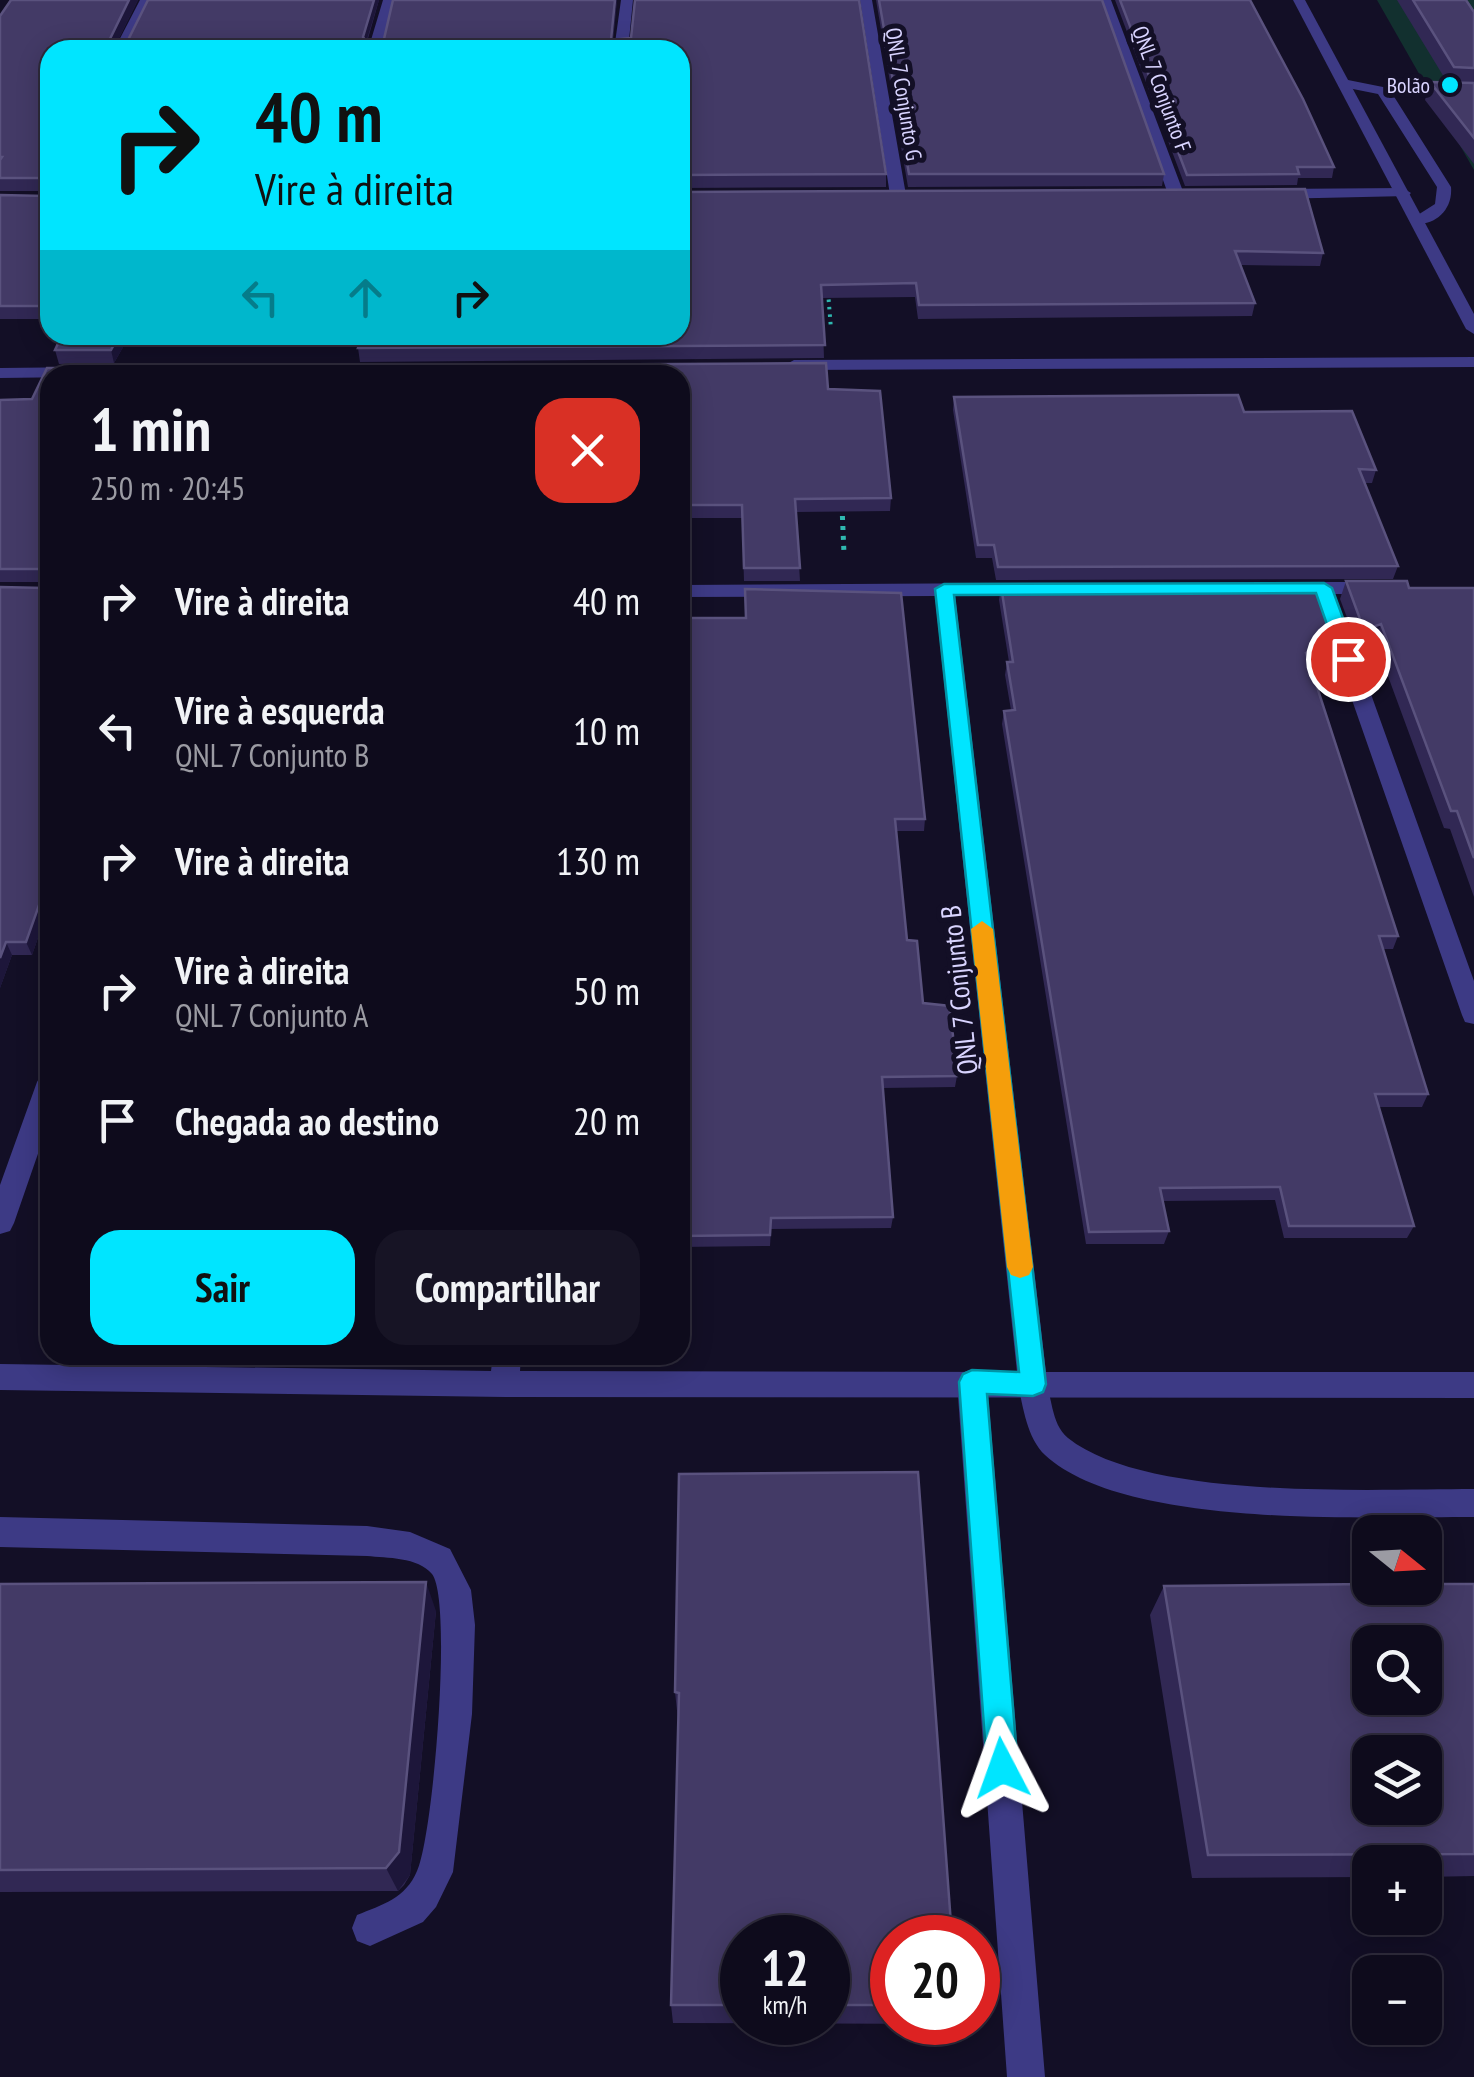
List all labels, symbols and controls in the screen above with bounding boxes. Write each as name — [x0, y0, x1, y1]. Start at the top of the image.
street label: QNL 7 Conjunto F — [1126, 22, 1198, 156]
street label: QNL 7 Conjunto G — [880, 26, 928, 162]
text: 40 m — [255, 71, 383, 161]
place label: Bolão — [1387, 71, 1430, 99]
marker: Bolão — [1439, 74, 1461, 96]
icon: right — [90, 80, 220, 210]
text: Vire à direita — [255, 159, 454, 217]
icon: left — [233, 270, 288, 325]
icon: ahead — [338, 270, 393, 325]
icon: right — [443, 270, 498, 325]
text: 1 min — [90, 390, 211, 468]
button: close — [535, 398, 640, 503]
text: 250 m · 20:45 — [90, 467, 245, 509]
icon: right — [90, 573, 145, 628]
text: Vire à direita — [175, 576, 350, 625]
text: 40 m — [573, 576, 640, 625]
pin — [1306, 617, 1391, 702]
icon: arrive — [1321, 632, 1376, 687]
text: Vire à esquerda — [175, 685, 385, 734]
icon: left — [90, 703, 145, 758]
text: 10 m — [573, 706, 640, 755]
text: QNL 7 Conjunto B — [175, 734, 369, 776]
icon: right — [90, 833, 145, 888]
text: Vire à direita — [175, 836, 350, 885]
text: 130 m — [556, 836, 640, 885]
street label: QNL 7 Conjunto B — [931, 904, 986, 1076]
text: Vire à direita — [175, 945, 350, 994]
icon: right — [90, 963, 145, 1018]
text: 50 m — [573, 966, 640, 1015]
text: QNL 7 Conjunto A — [175, 994, 368, 1036]
icon: arrive — [90, 1093, 145, 1148]
text: Chegada ao destino — [175, 1096, 439, 1145]
text: 20 m — [573, 1096, 640, 1145]
button: Sair — [90, 1230, 355, 1345]
button: Compartilhar — [375, 1230, 640, 1345]
north arrow — [1352, 1515, 1442, 1605]
map controls — [1352, 1515, 1442, 2045]
button: search — [1352, 1625, 1442, 1715]
position arrow — [950, 1716, 1054, 1820]
button: layers — [1352, 1735, 1442, 1825]
button: + — [1352, 1845, 1442, 1935]
speed limit sign: 20 — [870, 1915, 1000, 2045]
text: 12 — [761, 1935, 809, 2000]
button: − — [1352, 1955, 1442, 2045]
text: km/h — [763, 1989, 807, 2021]

